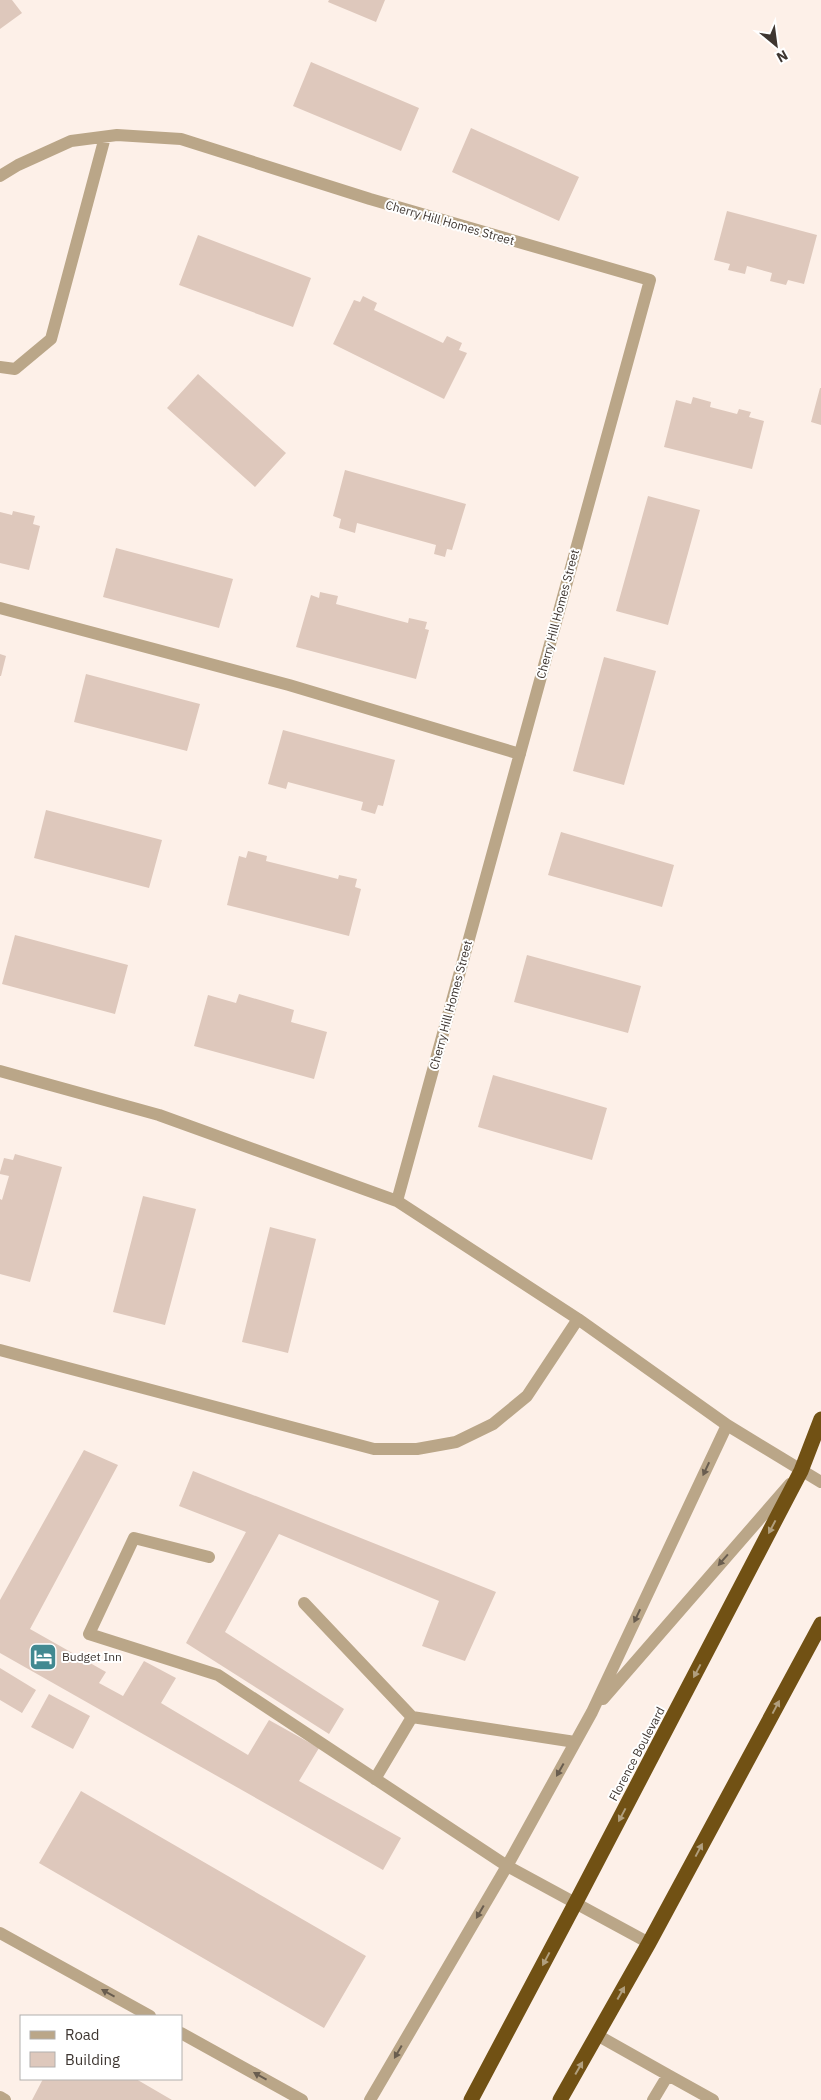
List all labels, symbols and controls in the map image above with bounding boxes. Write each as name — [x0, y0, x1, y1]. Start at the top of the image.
north arrow — [751, 20, 801, 70]
text: N — [774, 46, 791, 67]
street label: Cherry Hill Homes Street — [384, 197, 516, 248]
street label: Cherry Hill Homes Street — [533, 548, 582, 680]
street label: Cherry Hill Homes Street — [426, 939, 475, 1071]
one-way arrow — [702, 1462, 710, 1476]
one-way arrow — [768, 1520, 776, 1534]
one-way arrow — [718, 1554, 729, 1567]
one-way arrow — [633, 1609, 641, 1623]
hotel icon: Budget Inn — [28, 1642, 58, 1672]
place label: Budget Inn — [62, 1649, 122, 1664]
one-way arrow — [693, 1664, 701, 1678]
one-way arrow — [772, 1700, 780, 1714]
street label: Florence Boulevard — [605, 1704, 668, 1803]
one-way arrow — [555, 1764, 564, 1777]
one-way arrow — [618, 1808, 626, 1822]
one-way arrow — [695, 1843, 703, 1857]
one-way arrow — [476, 1905, 484, 1919]
one-way arrow — [542, 1952, 550, 1966]
one-way arrow — [617, 1985, 625, 2000]
one-way arrow — [101, 1988, 114, 1997]
legend — [20, 2015, 182, 2080]
text: Road — [65, 2025, 100, 2044]
one-way arrow — [393, 2046, 402, 2059]
text: Building — [65, 2050, 120, 2069]
one-way arrow — [574, 2061, 583, 2074]
one-way arrow — [253, 2072, 266, 2081]

